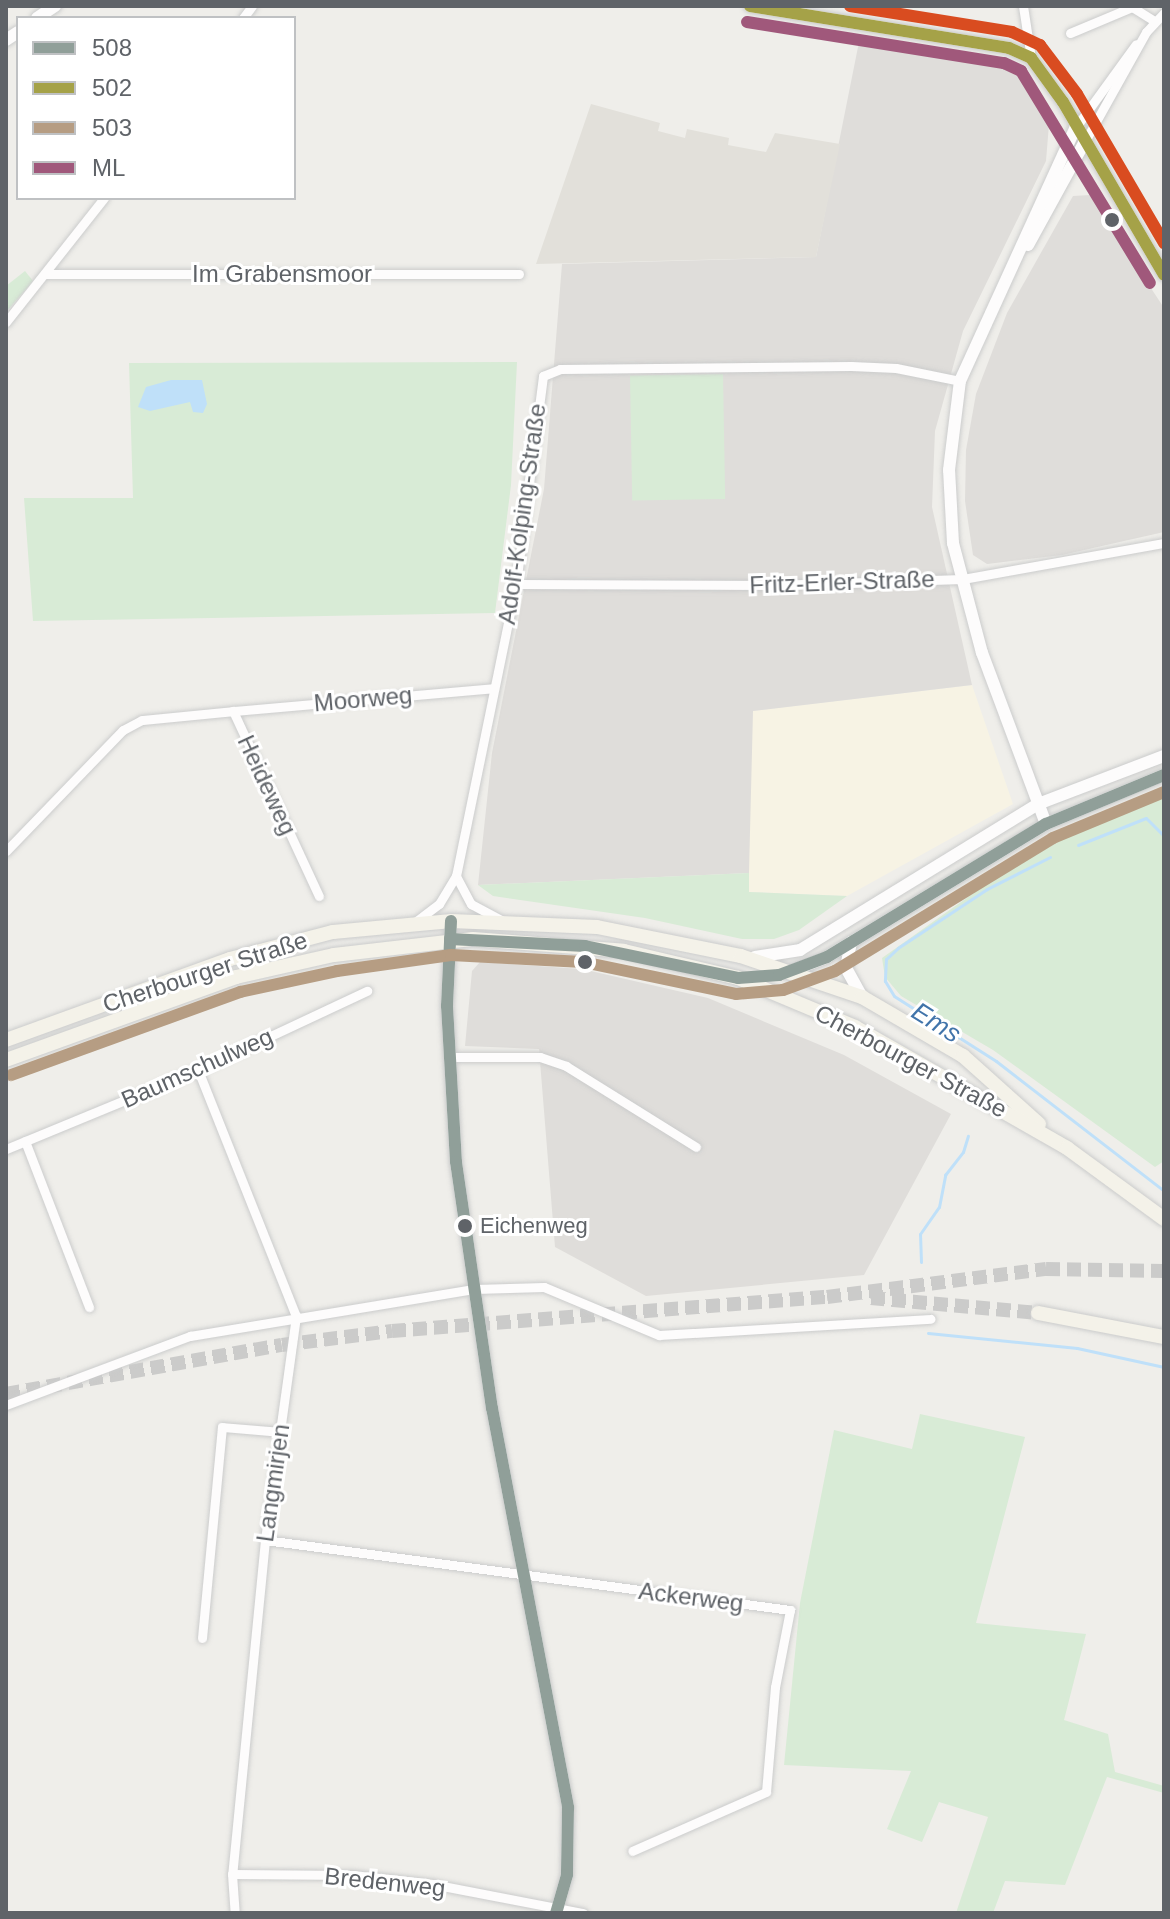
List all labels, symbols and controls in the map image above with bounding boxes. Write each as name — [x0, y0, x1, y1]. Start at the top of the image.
legend — [16, 16, 296, 200]
text: 508 — [92, 34, 132, 61]
text: 502 — [92, 74, 132, 101]
text: 503 — [92, 114, 132, 141]
text: ML — [92, 154, 125, 181]
unlabelled marker — [1104, 212, 1120, 228]
street label: Im Grabensmoor — [192, 260, 372, 288]
street label: Adolf-Kolping-Straße — [492, 402, 552, 626]
street label: Fritz-Erler-Straße — [749, 564, 935, 600]
street label: Moorweg — [313, 680, 413, 718]
street label: Heideweg — [231, 731, 303, 839]
street label: Cherbourger Straße — [99, 925, 311, 1019]
unlabelled marker — [577, 954, 593, 970]
water label: Ems — [906, 996, 966, 1050]
street label: Cherbourger Straße — [810, 998, 1012, 1124]
street label: Baumschulweg — [117, 1022, 277, 1114]
place label: Eichenweg — [480, 1213, 588, 1239]
marker: Eichenweg — [457, 1218, 473, 1234]
street label: Langmirjen — [250, 1422, 296, 1544]
street label: Ackerweg — [637, 1576, 745, 1618]
street label: Bredenweg — [323, 1861, 447, 1903]

